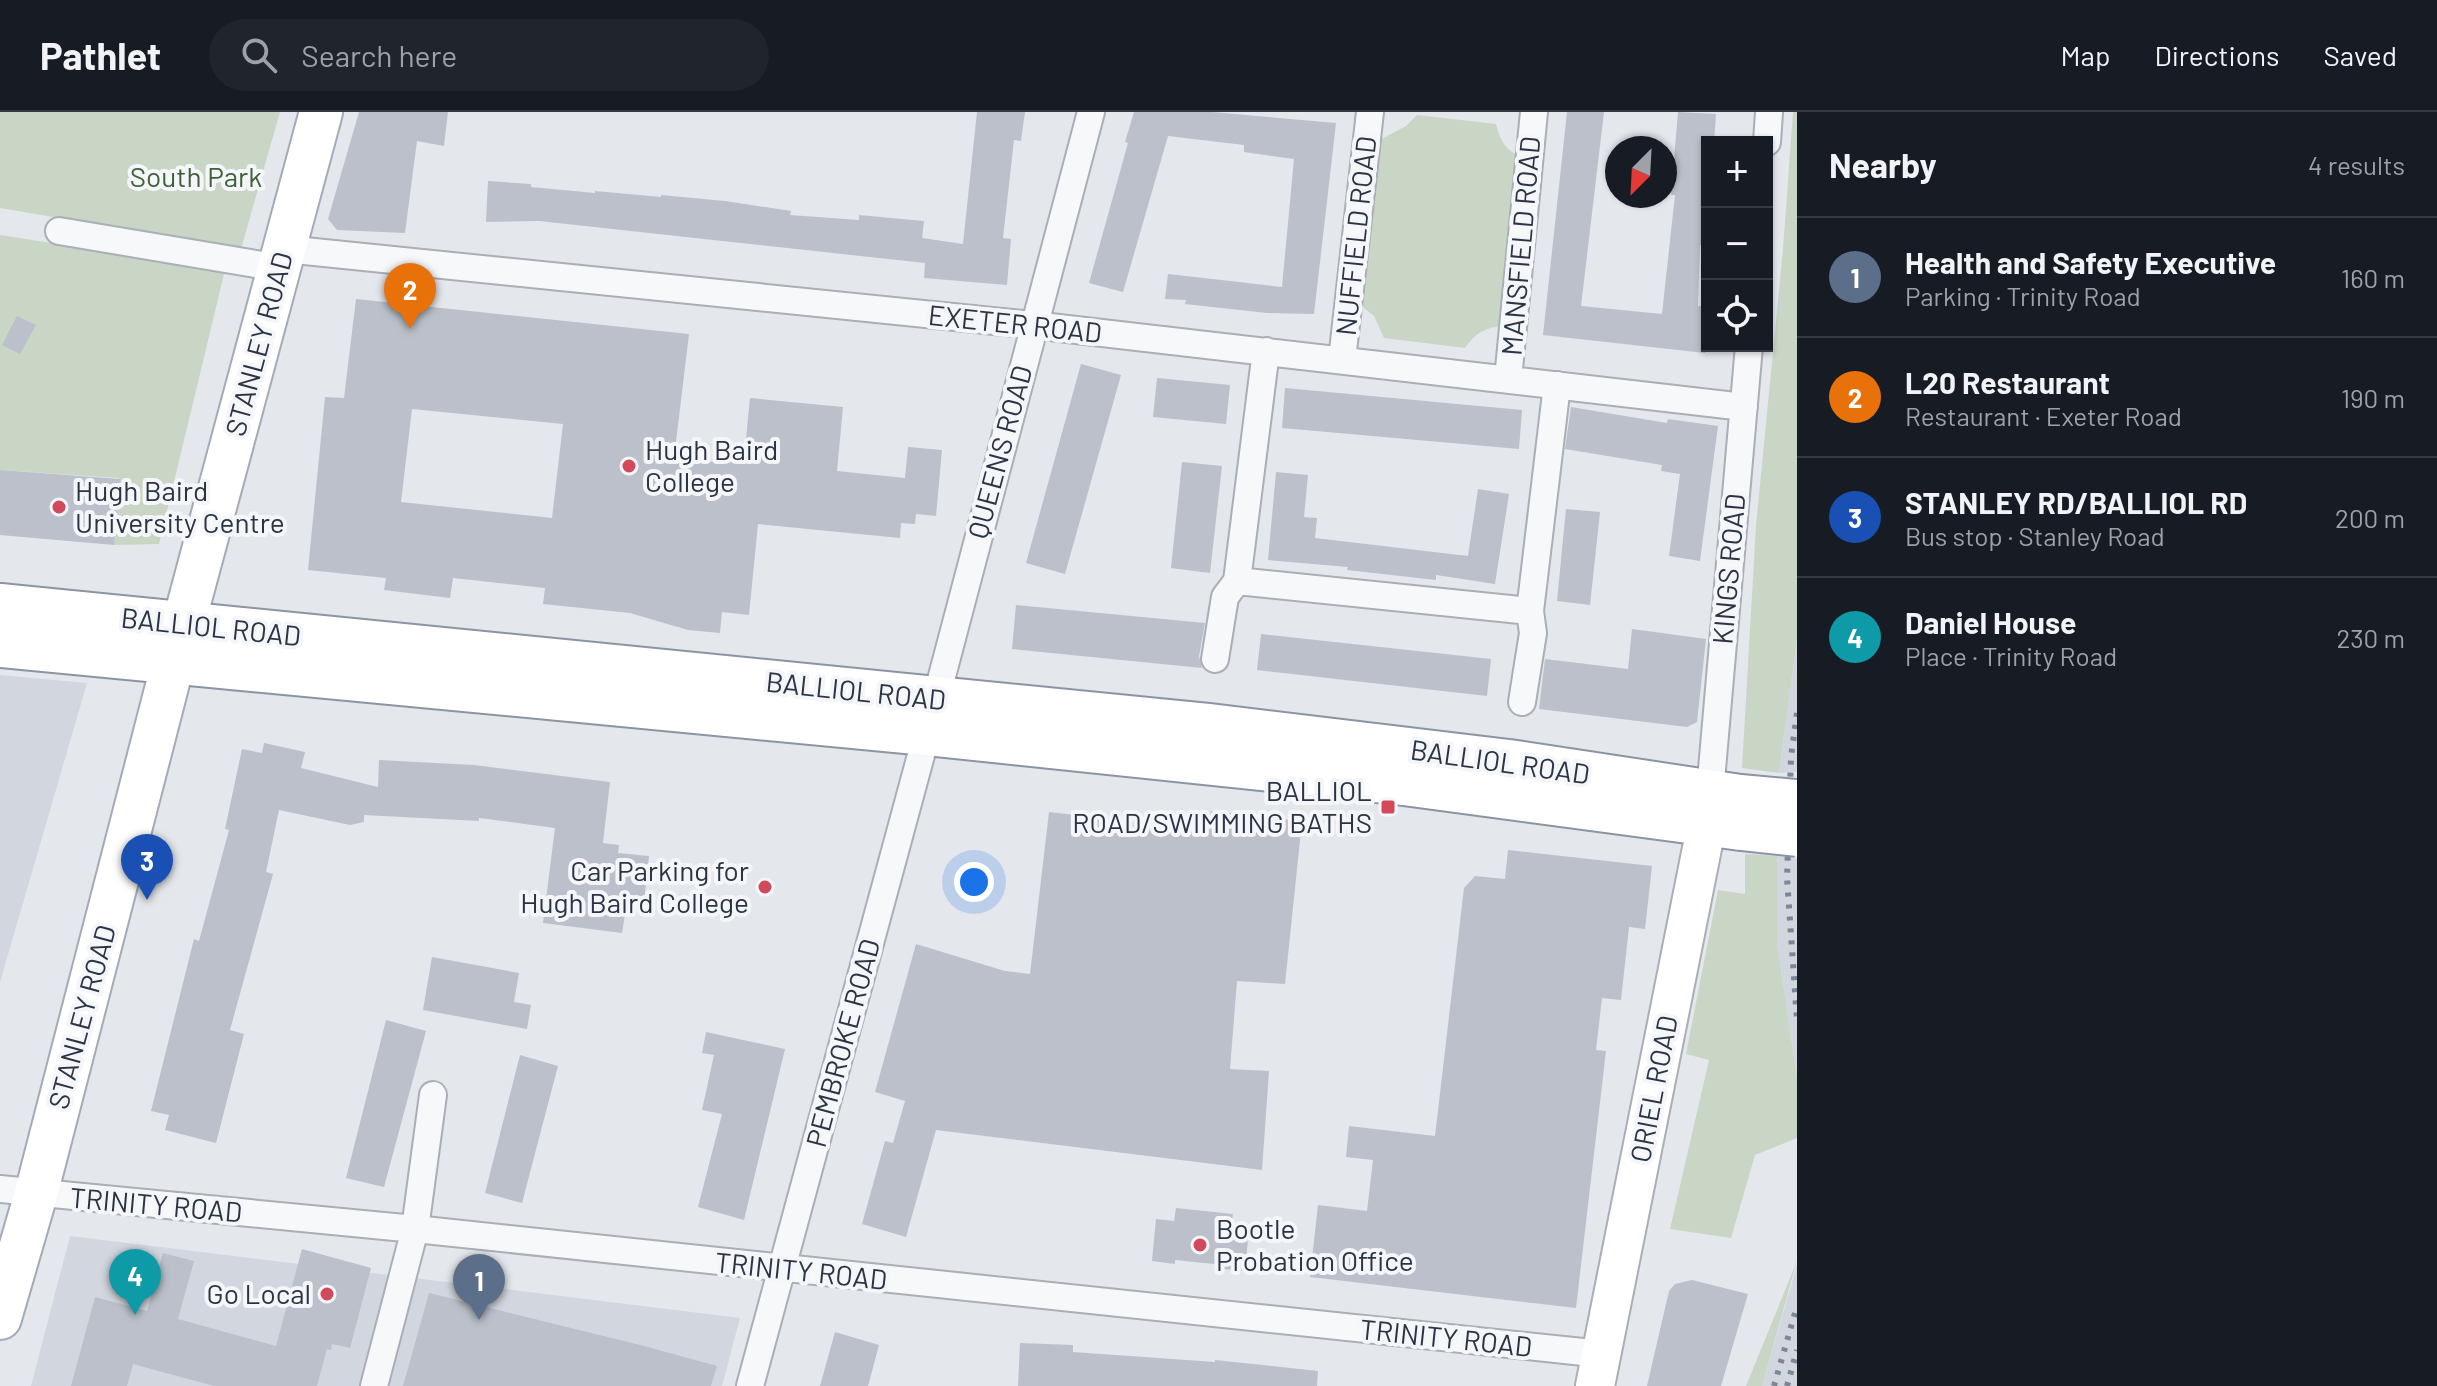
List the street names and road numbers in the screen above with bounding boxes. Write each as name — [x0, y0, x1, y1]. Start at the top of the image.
street label: NUFFIELD ROAD — [1328, 134, 1382, 337]
street label: MANSFIELD ROAD — [1493, 135, 1547, 357]
street label: STANLEY ROAD — [217, 248, 299, 440]
street label: EXETER ROAD — [927, 297, 1104, 349]
street label: QUEENS ROAD — [960, 361, 1038, 542]
street label: KINGS ROAD — [1704, 492, 1752, 646]
street label: BALLIOL ROAD — [119, 600, 303, 652]
street label: BALLIOL ROAD — [764, 664, 948, 716]
street label: BALLIOL ROAD — [1408, 732, 1592, 790]
street label: STANLEY ROAD — [40, 921, 122, 1113]
street label: PEMBROKE ROAD — [798, 935, 886, 1151]
street label: ORIEL ROAD — [1622, 1012, 1684, 1165]
street label: TRINITY ROAD — [69, 1180, 244, 1228]
street label: TRINITY ROAD — [713, 1244, 889, 1296]
street label: TRINITY ROAD — [1358, 1311, 1534, 1363]

